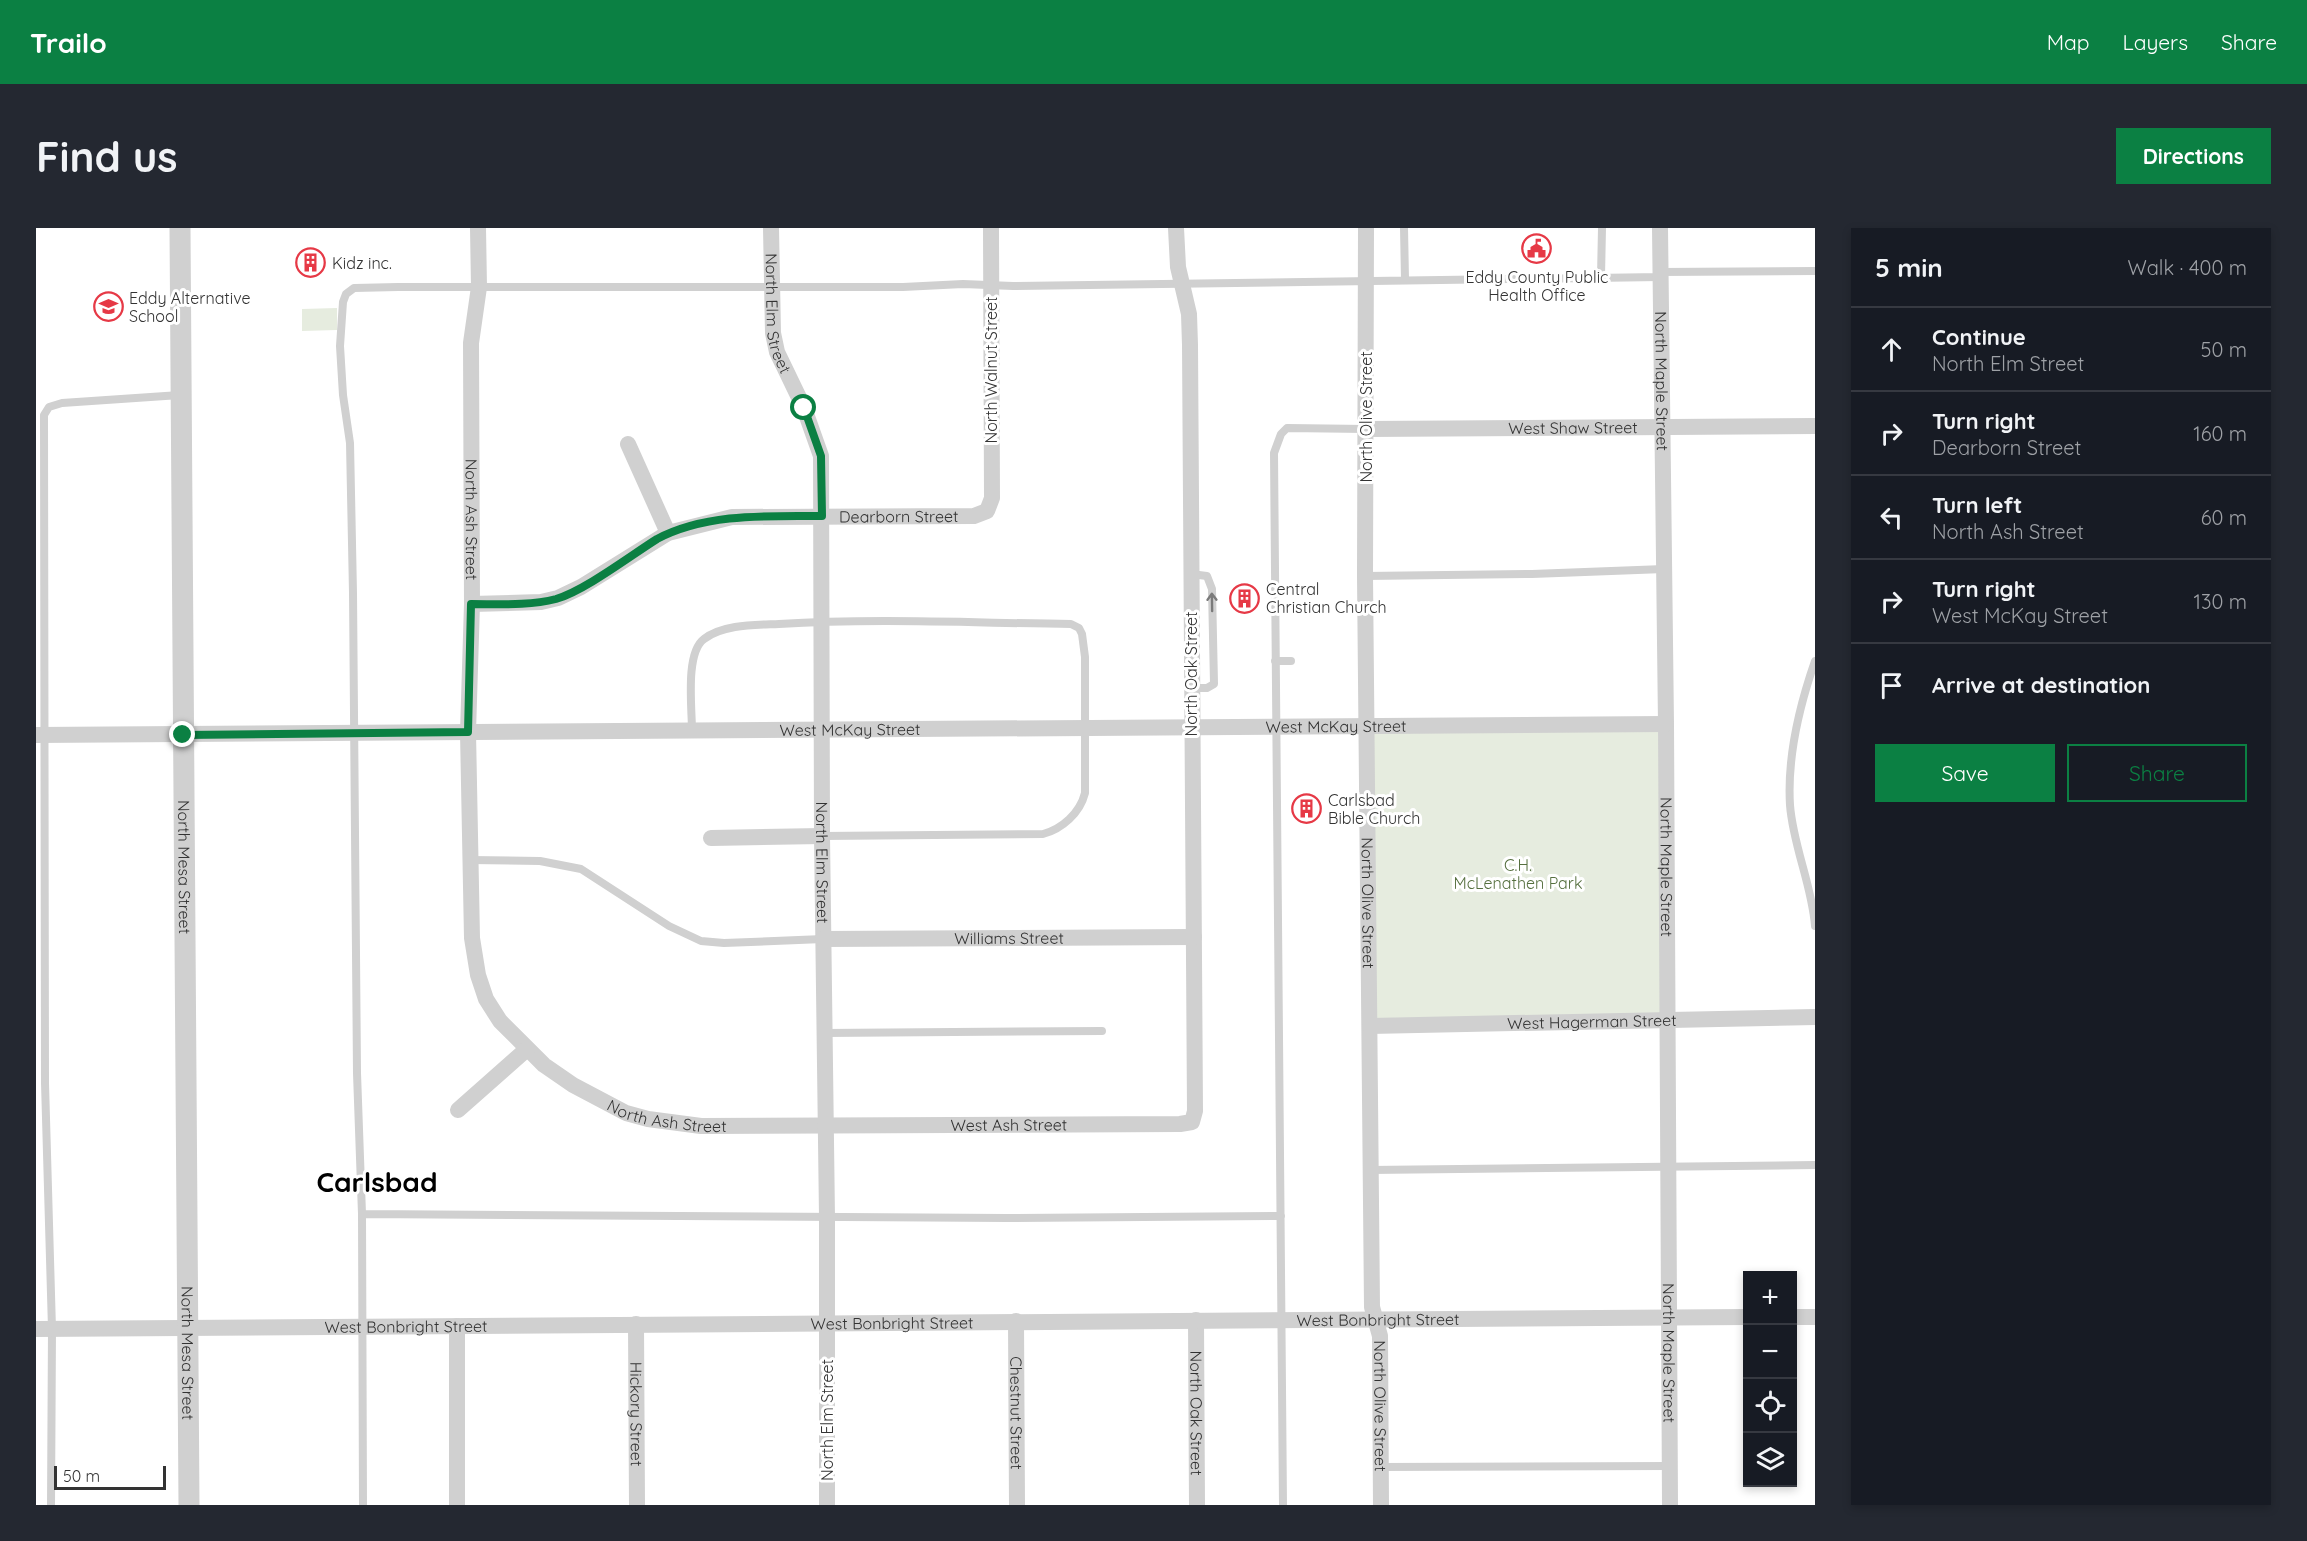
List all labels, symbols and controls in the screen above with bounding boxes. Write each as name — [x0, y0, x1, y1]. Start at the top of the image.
text: Trailo — [30, 25, 107, 60]
text: Map — [2047, 29, 2090, 55]
text: Layers — [2123, 29, 2188, 55]
text: Share — [2221, 29, 2277, 55]
button: Directions — [2116, 128, 2271, 184]
text: Find us — [36, 130, 178, 183]
public building icon: Eddy County Public Health Office — [1521, 233, 1553, 265]
building icon: Kidz inc. — [295, 247, 327, 279]
text: 5 min — [1875, 251, 1943, 284]
place label: Kidz inc. — [332, 253, 392, 273]
street label: North Elm Street — [761, 253, 796, 377]
text: Walk · 400 m — [2128, 255, 2247, 280]
place label: Eddy County Public Health Office — [1466, 267, 1608, 305]
place label: Eddy Alternative School — [129, 288, 251, 326]
school or university icon: Eddy Alternative School — [92, 291, 124, 323]
street label: North Walnut Street — [981, 297, 1001, 443]
street label: North Maple Street — [1651, 311, 1673, 451]
text: Continue — [1932, 323, 2026, 351]
icon: ahead — [1875, 333, 1908, 366]
text: 50 m — [2201, 337, 2247, 362]
street label: North Olive Street — [1356, 351, 1376, 483]
text: North Elm Street — [1932, 351, 2084, 376]
route start — [790, 394, 816, 420]
text: Turn right — [1932, 407, 2036, 435]
street label: West Shaw Street — [1508, 417, 1638, 438]
icon: right — [1875, 417, 1908, 450]
text: 160 m — [2193, 421, 2247, 446]
text: Dearborn Street — [1932, 435, 2081, 460]
street label: North Ash Street — [461, 459, 482, 580]
text: Turn left — [1932, 491, 2022, 519]
icon: left — [1875, 501, 1908, 534]
text: 60 m — [2201, 505, 2247, 530]
street label: Dearborn Street — [839, 506, 958, 527]
text: North Ash Street — [1932, 519, 2084, 544]
text: Turn right — [1932, 575, 2036, 603]
place label: Central Christian Church — [1266, 579, 1387, 617]
building icon: Central Christian Church — [1229, 582, 1261, 614]
icon: right — [1875, 585, 1908, 618]
text: 130 m — [2194, 589, 2247, 614]
one-way arrow — [1206, 592, 1218, 612]
text: West McKay Street — [1932, 603, 2108, 628]
street label: North Oak Street — [1181, 612, 1201, 736]
icon: arrive — [1875, 669, 1908, 702]
text: Arrive at destination — [1932, 671, 2150, 699]
street label: West McKay Street — [1265, 716, 1406, 737]
street label: West McKay Street — [779, 719, 920, 740]
route end — [169, 721, 195, 747]
button: Save — [1875, 744, 2055, 802]
button: Share — [2067, 744, 2247, 802]
place label: Carlsbad Bible Church — [1328, 790, 1420, 828]
building icon: Carlsbad Bible Church — [1291, 793, 1323, 825]
street label: North Maple Street — [1656, 797, 1677, 937]
street label: North Mesa Street — [174, 800, 195, 934]
street label: North Elm Street — [812, 801, 833, 924]
street label: North Olive Street — [1358, 837, 1379, 969]
park label: C.H. McLenathen Park — [1453, 855, 1583, 893]
street label: Williams Street — [954, 928, 1064, 948]
street label: West Hagerman Street — [1507, 1010, 1677, 1033]
street label: North Ash Street — [604, 1095, 727, 1136]
street label: West Ash Street — [950, 1114, 1067, 1135]
district label: Carlsbad — [316, 1164, 438, 1199]
map controls — [1743, 1271, 1797, 1487]
button: + — [1743, 1271, 1797, 1325]
street label: North Maple Street — [1659, 1283, 1680, 1423]
street label: North Mesa Street — [177, 1286, 198, 1420]
street label: West Bonbright Street — [1296, 1309, 1459, 1330]
street label: West Bonbright Street — [810, 1312, 974, 1334]
street label: West Bonbright Street — [324, 1316, 488, 1337]
button: − — [1743, 1325, 1797, 1379]
street label: North Olive Street — [1370, 1340, 1391, 1472]
street label: North Oak Street — [1186, 1350, 1207, 1476]
street label: Chestnut Street — [1006, 1356, 1027, 1470]
street label: North Elm Street — [817, 1359, 837, 1481]
street label: Hickory Street — [626, 1362, 647, 1466]
button: locate — [1743, 1379, 1797, 1433]
button: layers — [1743, 1433, 1797, 1487]
scale bar — [54, 1463, 166, 1490]
text: 50 m — [63, 1466, 100, 1486]

